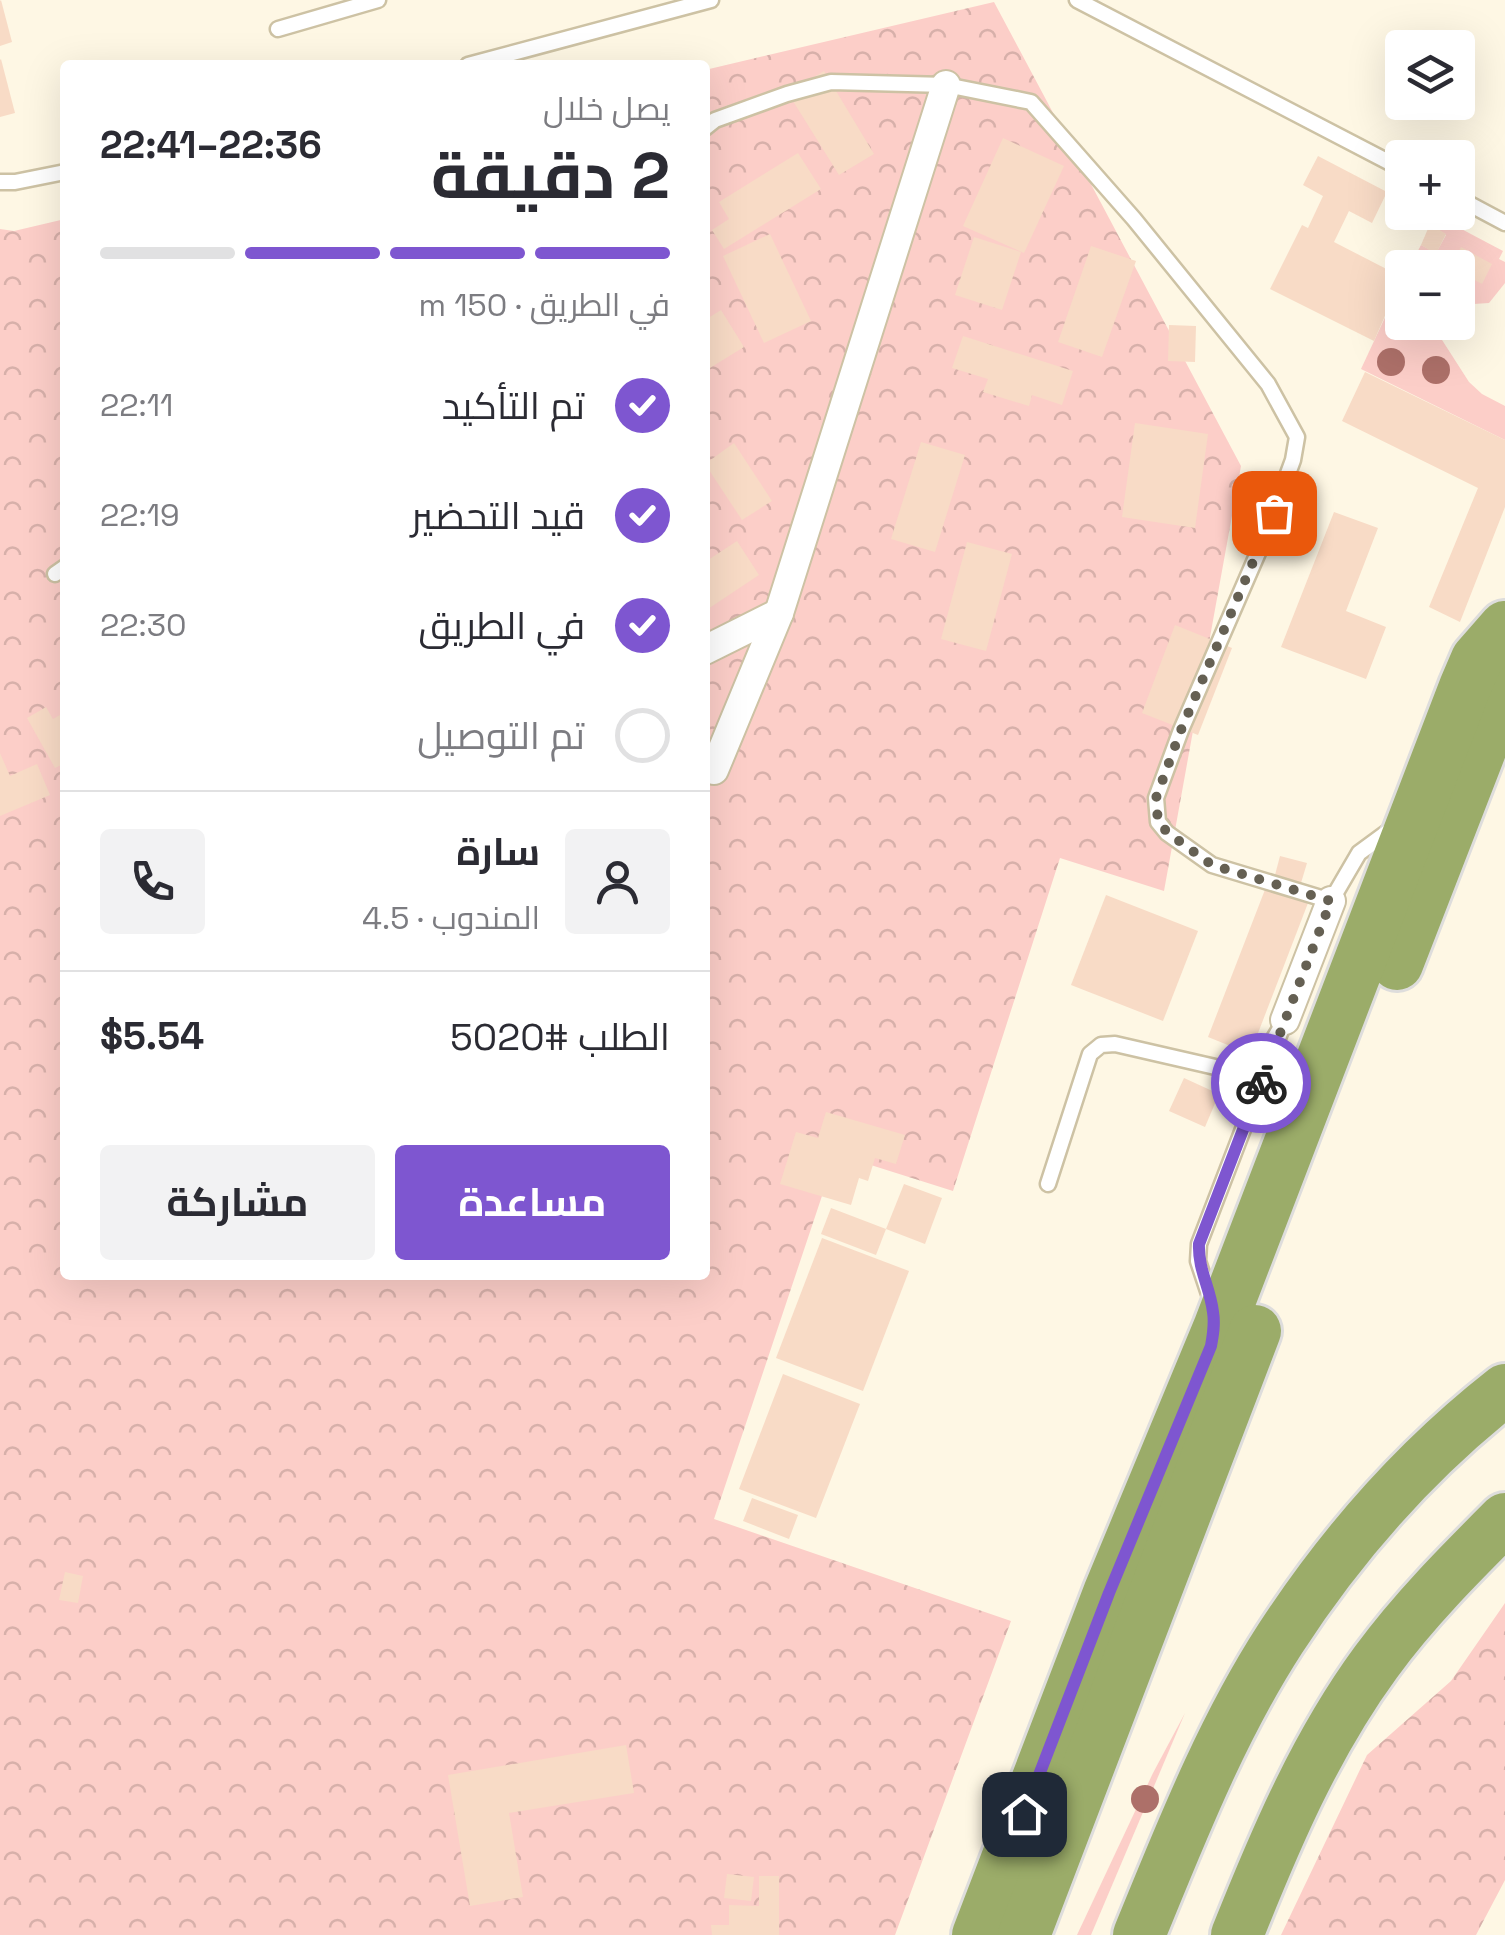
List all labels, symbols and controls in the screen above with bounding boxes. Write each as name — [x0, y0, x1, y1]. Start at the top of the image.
map controls — [1385, 30, 1475, 340]
button: layers — [1385, 30, 1475, 120]
text: يصل خلال — [543, 89, 670, 129]
text: 22:36–22:41 — [100, 121, 322, 169]
text: 2 دقيقة — [431, 134, 670, 217]
button: + — [1385, 140, 1475, 230]
button: − — [1385, 250, 1475, 340]
text: في الطريق · 150 m — [418, 285, 670, 325]
icon: check — [615, 378, 670, 433]
text: تم التأكيد — [442, 382, 585, 430]
text: 22:11 — [100, 385, 173, 425]
pin — [1232, 471, 1317, 556]
icon: bag — [1247, 486, 1302, 541]
icon: check — [615, 488, 670, 543]
text: قيد التحضير — [411, 492, 585, 540]
text: 22:19 — [100, 495, 180, 535]
icon: check — [615, 598, 670, 653]
text: في الطريق — [418, 602, 585, 650]
text: 22:30 — [100, 605, 187, 645]
text: تم التوصيل — [417, 712, 585, 760]
text: سارة — [457, 828, 540, 876]
button: phone — [100, 829, 205, 934]
button: person — [565, 829, 670, 934]
text: المندوب · 4.5 — [362, 898, 540, 938]
text: $5.54 — [100, 1012, 204, 1060]
text: الطلب #5020 — [450, 1013, 670, 1061]
courier — [1211, 1033, 1311, 1133]
icon: bike — [1234, 1056, 1289, 1111]
button: مشاركة — [100, 1145, 375, 1260]
button: مساعدة — [395, 1145, 670, 1260]
pin — [982, 1772, 1067, 1857]
icon: home — [997, 1787, 1052, 1842]

